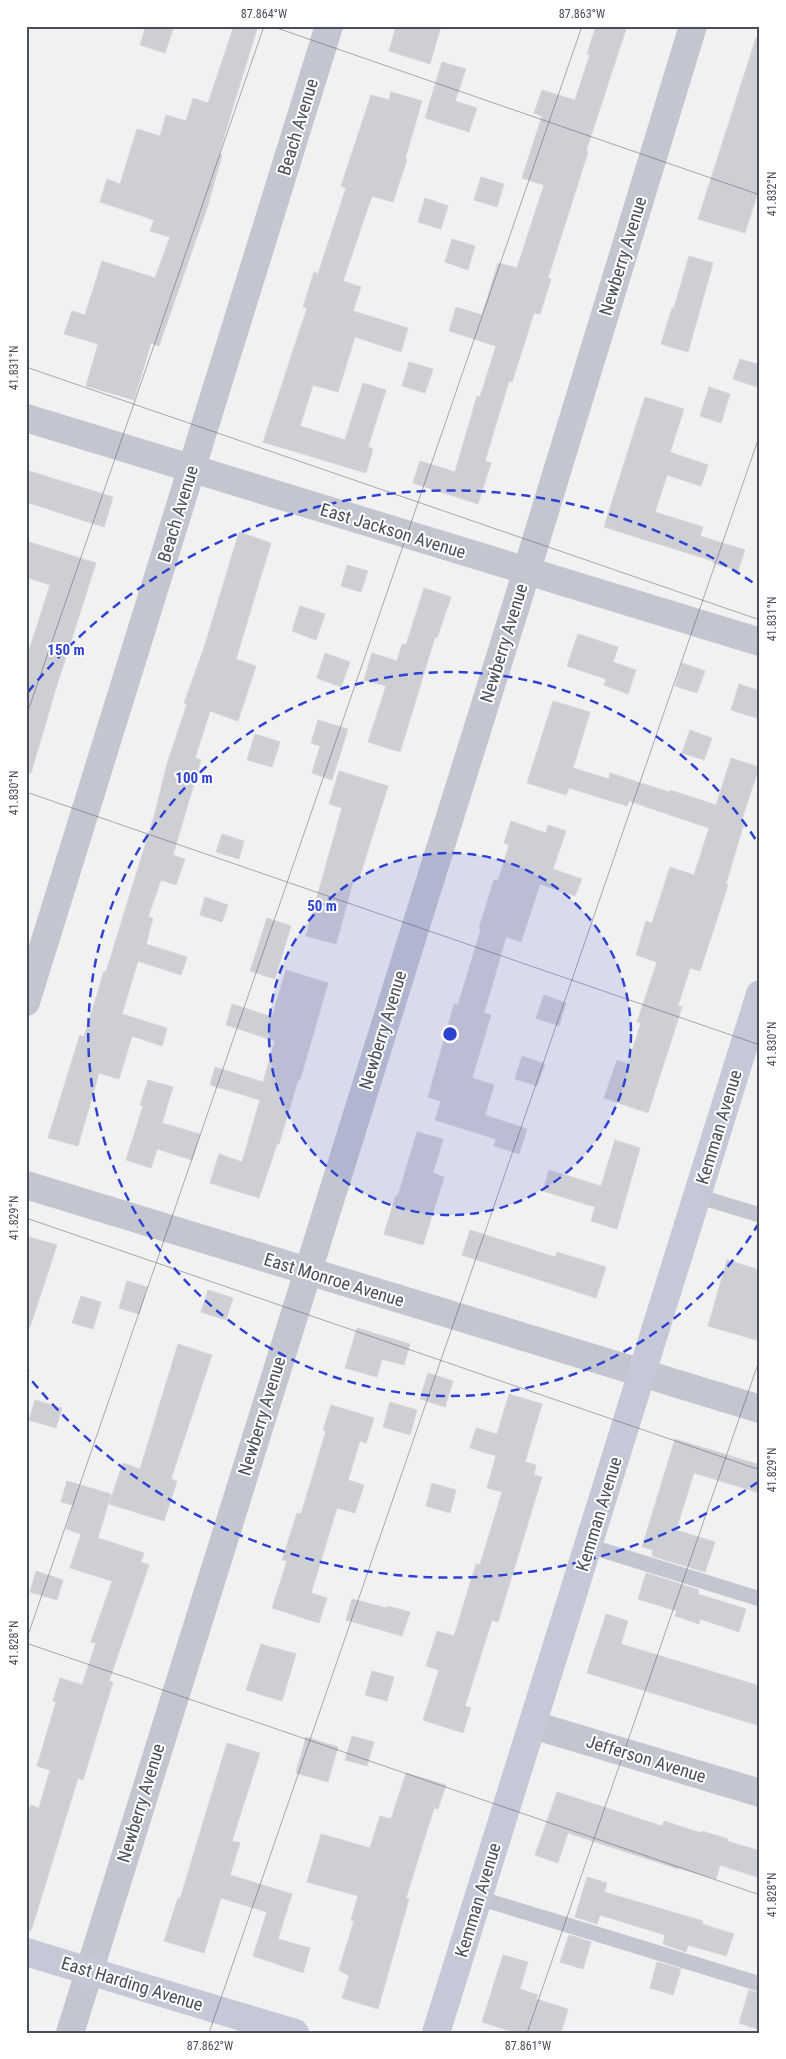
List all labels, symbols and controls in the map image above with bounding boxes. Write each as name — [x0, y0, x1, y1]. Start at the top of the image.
text: 87.864°W — [241, 7, 287, 21]
text: 87.863°W — [559, 7, 605, 21]
street label: Beach Avenue — [273, 76, 322, 178]
text: 41.832°N — [765, 172, 779, 216]
street label: Newberry Avenue — [594, 194, 651, 318]
text: 41.831°N — [7, 346, 21, 390]
street label: Beach Avenue — [153, 463, 202, 565]
street label: East Jackson Avenue — [318, 498, 468, 563]
street label: Newberry Avenue — [475, 581, 532, 705]
text: 41.831°N — [765, 597, 779, 641]
text: 150 m — [47, 641, 85, 659]
text: 100 m — [175, 769, 213, 787]
text: 41.830°N — [7, 771, 21, 815]
text: 50 m — [307, 897, 337, 915]
street label: Newberry Avenue — [354, 968, 411, 1092]
text: 41.830°N — [765, 1022, 779, 1066]
centre of rings — [441, 1025, 459, 1043]
street label: Kemman Avenue — [691, 1067, 746, 1187]
text: 41.829°N — [7, 1196, 21, 1240]
street label: East Monroe Avenue — [262, 1248, 407, 1311]
street label: Newberry Avenue — [233, 1354, 290, 1478]
text: 41.829°N — [765, 1448, 779, 1492]
street label: Kemman Avenue — [571, 1454, 626, 1574]
text: 41.828°N — [7, 1621, 21, 1665]
street label: Jefferson Avenue — [584, 1730, 709, 1787]
street label: Newberry Avenue — [112, 1741, 169, 1865]
street label: Kemman Avenue — [450, 1840, 505, 1960]
text: 41.828°N — [765, 1873, 779, 1917]
street label: East Harding Avenue — [59, 1952, 205, 2015]
text: 87.862°W — [187, 2039, 233, 2053]
text: 87.861°W — [505, 2039, 551, 2053]

